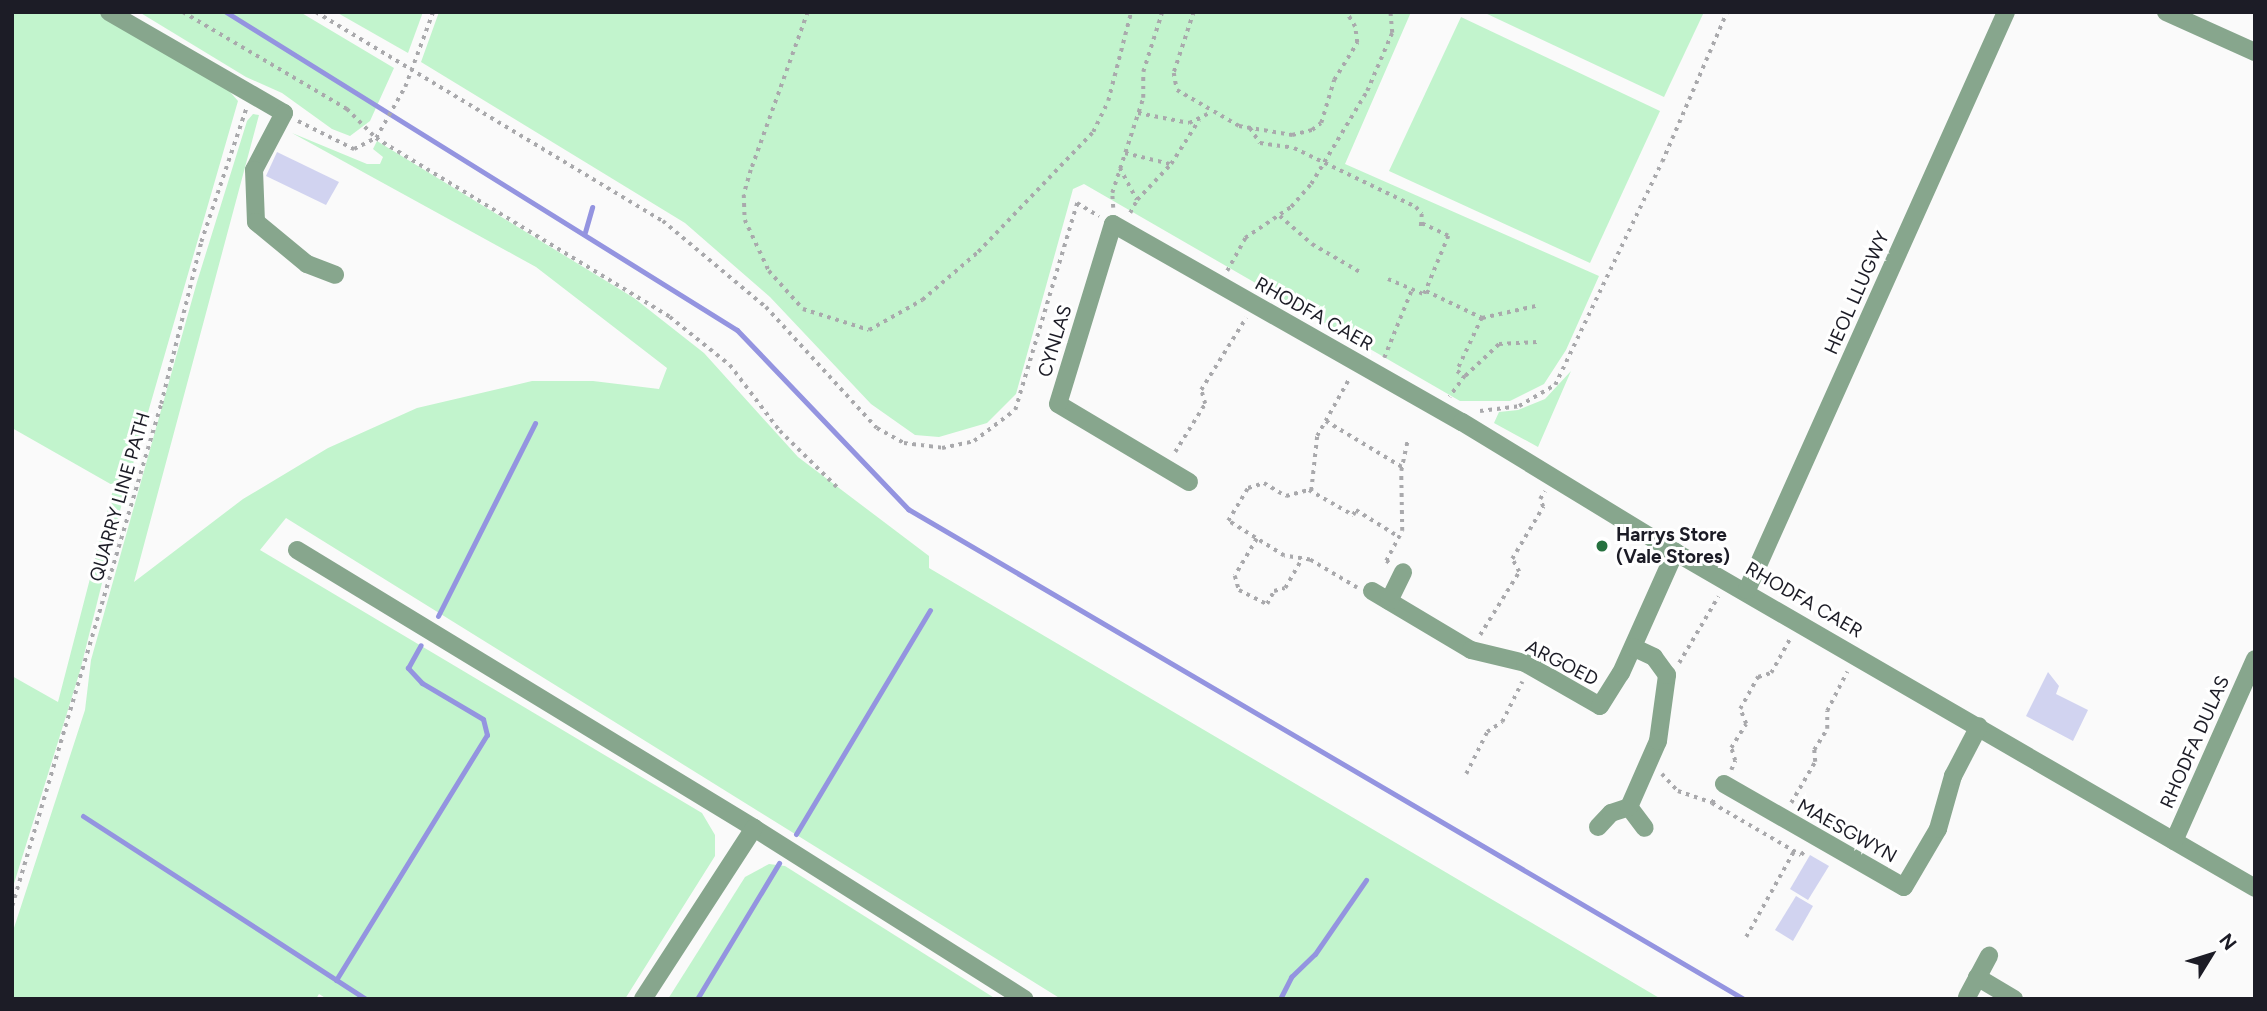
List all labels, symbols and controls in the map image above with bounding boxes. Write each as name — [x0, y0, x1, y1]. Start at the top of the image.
street label: HEOL LLUGWY — [1820, 228, 1894, 358]
street label: RHODFA CAER — [1251, 272, 1377, 356]
street label: CYNLAS — [1033, 302, 1077, 380]
street label: QUARRY LINE PATH — [85, 410, 155, 584]
place label: Harrys Store (Vale Stores) — [1616, 524, 1730, 568]
marker: Harrys Store (Vale Stores) — [1594, 538, 1610, 554]
street label: RHODFA CAER — [1741, 557, 1867, 643]
street label: ARGOED — [1522, 635, 1602, 691]
street label: RHODFA DULAS — [2156, 672, 2234, 812]
street label: MAESGWYN — [1793, 794, 1901, 868]
north arrow — [2176, 920, 2246, 990]
text: N — [2214, 929, 2242, 955]

